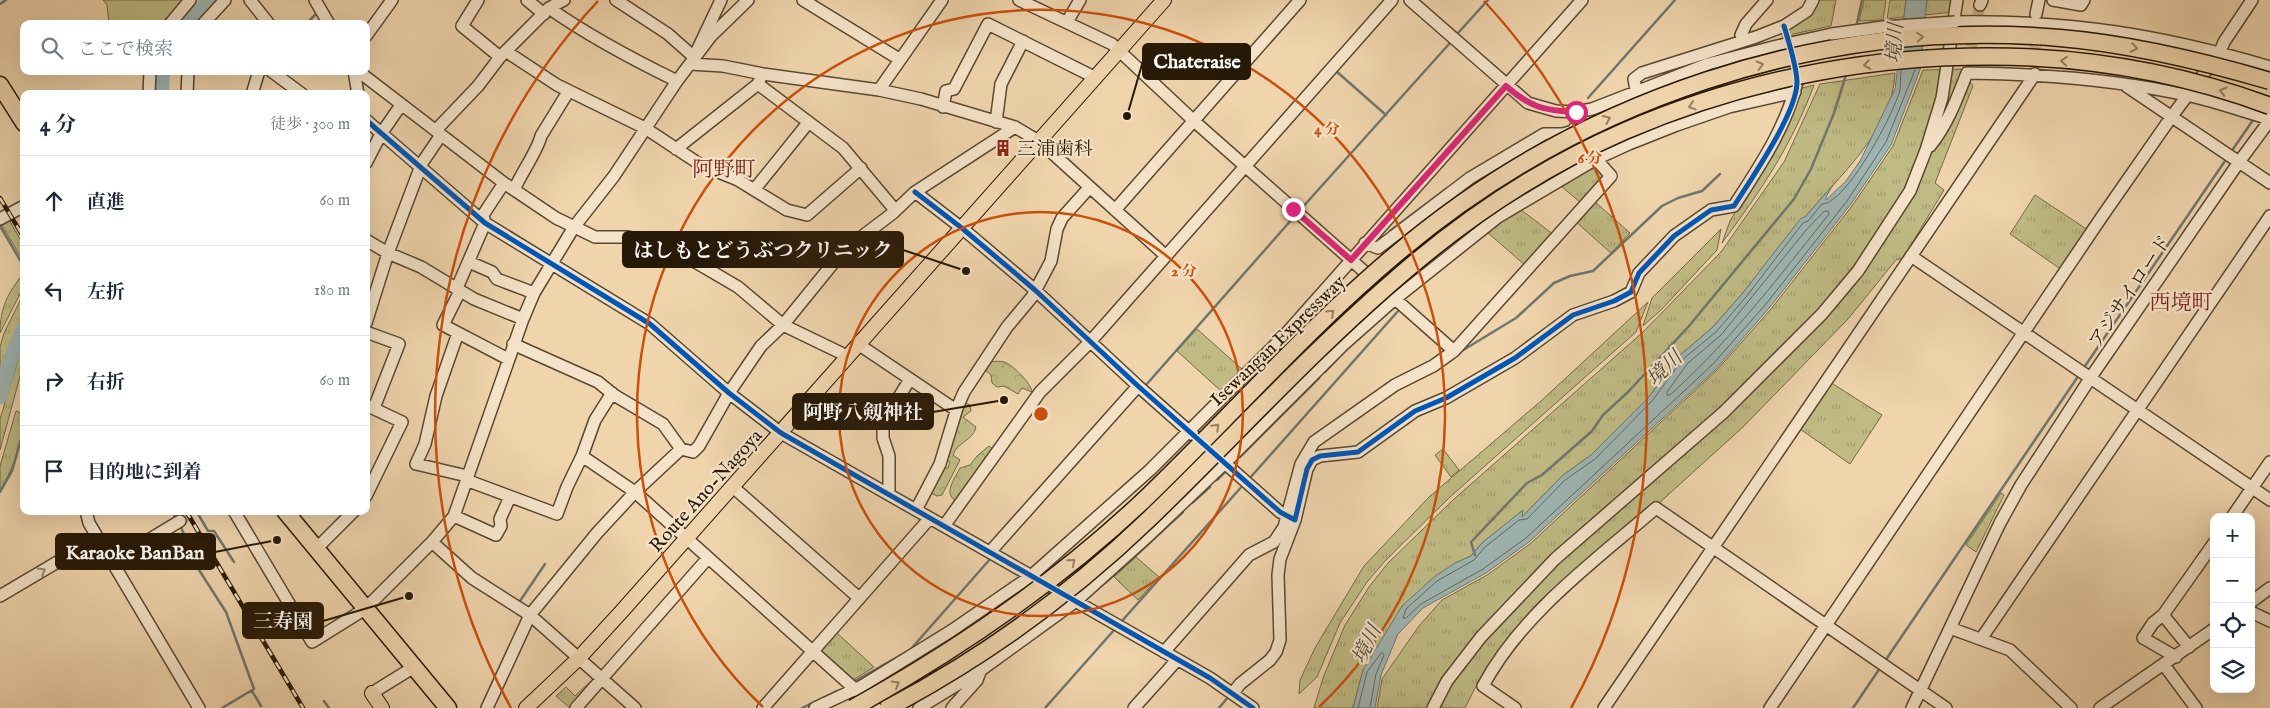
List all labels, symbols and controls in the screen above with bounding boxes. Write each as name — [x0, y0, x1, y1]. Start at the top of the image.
search box — [20, 20, 370, 75]
water label: 境川 — [1882, 20, 1910, 64]
one-way arrow — [1916, 32, 1924, 43]
icon: search — [38, 34, 66, 62]
text: ここで検索 — [78, 38, 173, 62]
one-way arrow — [2130, 43, 2138, 53]
callout: Chateraise — [1143, 44, 1250, 79]
text: Chateraise — [1153, 50, 1241, 75]
one-way arrow — [2060, 56, 2068, 67]
one-way arrow — [1863, 59, 1871, 69]
one-way arrow — [1755, 60, 1763, 70]
one-way arrow — [2220, 87, 2228, 97]
route start — [1565, 101, 1588, 124]
one-way arrow — [1689, 101, 1697, 111]
text: 4 分 — [40, 112, 76, 139]
text: 徒歩 · 300 m — [270, 115, 350, 135]
one-way arrow — [1602, 115, 1611, 126]
text: 4 分 — [1314, 120, 1340, 139]
building icon: 三浦歯科 — [993, 138, 1013, 158]
place label: 三浦歯科 — [1017, 138, 1093, 162]
text: 6 分 — [1578, 149, 1602, 168]
district label: 阿野町 — [693, 157, 756, 184]
icon: ahead — [40, 187, 68, 215]
text: 直進 — [87, 191, 125, 215]
text: 60 m — [320, 191, 350, 211]
route end — [1282, 198, 1305, 221]
street label: アジサイロード — [2084, 231, 2177, 353]
callout: はしもとどうぶつクリニック — [623, 232, 903, 267]
text: はしもとどうぶつクリニック — [634, 239, 892, 264]
text: 2 分 — [1171, 262, 1197, 281]
street label: Isewangan Expressway — [1206, 270, 1351, 412]
icon: left — [40, 277, 68, 305]
text: 左折 — [87, 281, 125, 305]
text: 180 m — [314, 281, 350, 301]
district label: 西境町 — [2150, 290, 2213, 317]
one-way arrow — [1326, 310, 1335, 319]
water label: 境川 — [1642, 345, 1690, 392]
icon: right — [40, 367, 68, 395]
text: 右折 — [87, 371, 125, 395]
text: 60 m — [320, 371, 350, 391]
callout: 阿野八剱神社 — [793, 394, 933, 429]
text: 阿野八剱神社 — [803, 401, 923, 426]
centre of rings — [1032, 405, 1050, 423]
street label: Route Ano-Nagoya — [645, 424, 769, 558]
one-way arrow — [1211, 424, 1220, 433]
icon: arrive — [40, 457, 68, 485]
text: 目的地に到着 — [87, 461, 201, 485]
map controls — [2210, 513, 2255, 693]
button: + — [2210, 513, 2255, 558]
callout: Karaoke BanBan — [56, 534, 215, 569]
text: Karaoke BanBan — [66, 541, 205, 566]
button: − — [2210, 558, 2255, 603]
one-way arrow — [1067, 559, 1076, 568]
one-way arrow — [36, 568, 45, 578]
callout: 三寿園 — [243, 603, 323, 638]
button: locate — [2210, 603, 2255, 648]
text: 三寿園 — [253, 610, 313, 635]
water label: 境川 — [1347, 619, 1388, 668]
button: layers — [2210, 648, 2255, 693]
one-way arrow — [890, 681, 899, 691]

